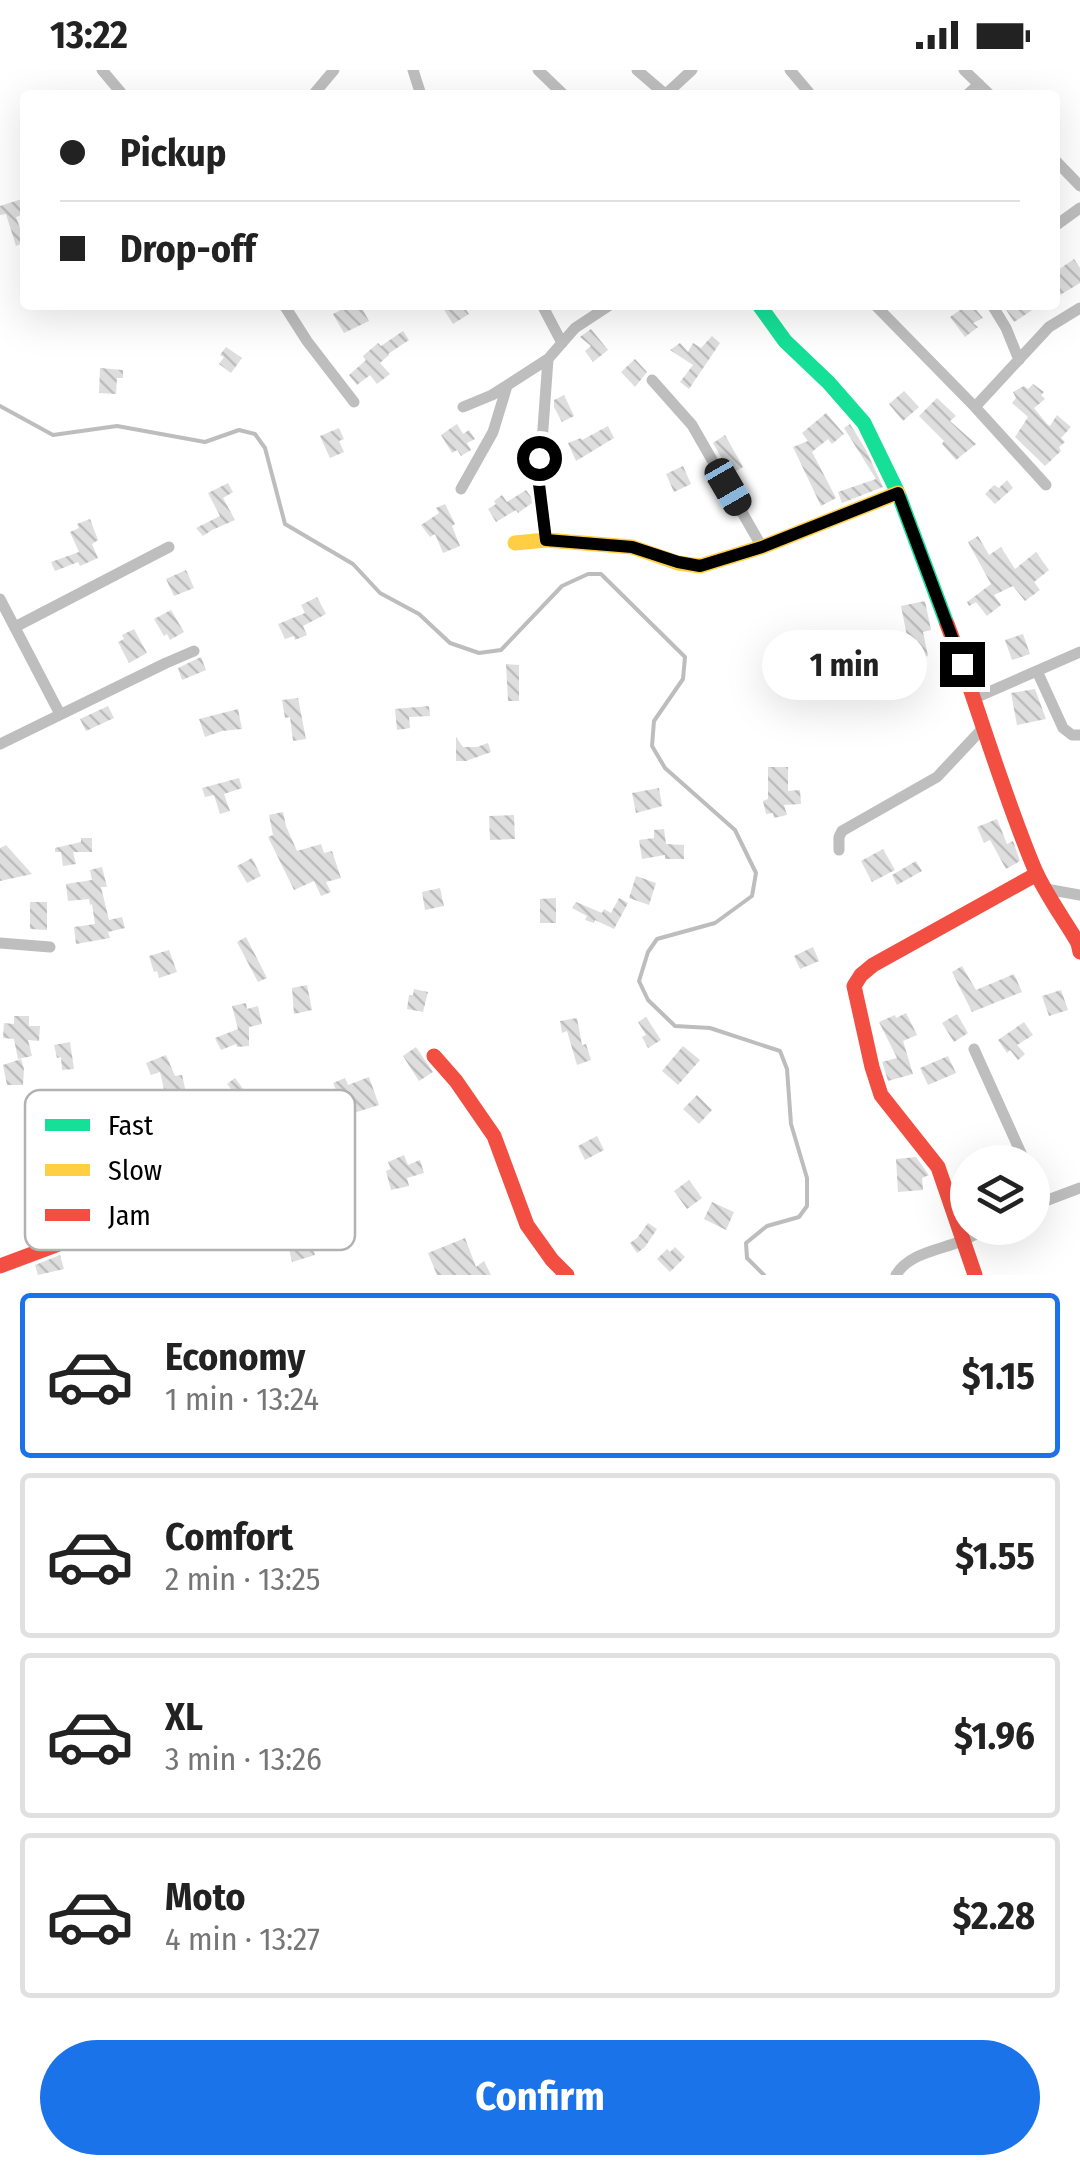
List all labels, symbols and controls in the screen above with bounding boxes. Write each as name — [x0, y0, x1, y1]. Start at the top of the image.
text: 13:22 — [50, 12, 128, 58]
text: Pickup — [120, 130, 226, 176]
text: Drop-off — [120, 226, 256, 272]
route start — [517, 436, 562, 481]
car — [700, 454, 756, 520]
callout: 1 min — [762, 629, 927, 699]
route end — [940, 642, 985, 687]
text: 1 min — [810, 646, 879, 684]
legend — [25, 1090, 355, 1250]
text: Fast — [108, 1109, 154, 1142]
map controls — [950, 1145, 1050, 1245]
button: layers — [950, 1145, 1050, 1245]
text: Slow — [108, 1154, 162, 1187]
text: Jam — [108, 1199, 151, 1232]
icon: car — [45, 1331, 135, 1421]
text: Economy — [165, 1334, 305, 1380]
text: $1.15 — [962, 1353, 1035, 1399]
text: 1 min · 13:24 — [165, 1380, 319, 1418]
icon: car — [45, 1511, 135, 1601]
text: Comfort — [165, 1514, 293, 1560]
text: $1.55 — [955, 1533, 1035, 1579]
text: 2 min · 13:25 — [165, 1560, 321, 1598]
icon: car — [45, 1691, 135, 1781]
text: XL — [165, 1694, 203, 1740]
text: $1.96 — [954, 1713, 1035, 1759]
text: 3 min · 13:26 — [165, 1740, 322, 1778]
icon: car — [45, 1871, 135, 1961]
text: Moto — [165, 1874, 246, 1920]
text: $2.28 — [953, 1893, 1035, 1939]
text: 4 min · 13:27 — [165, 1920, 320, 1958]
button: Confirm — [40, 2040, 1040, 2155]

